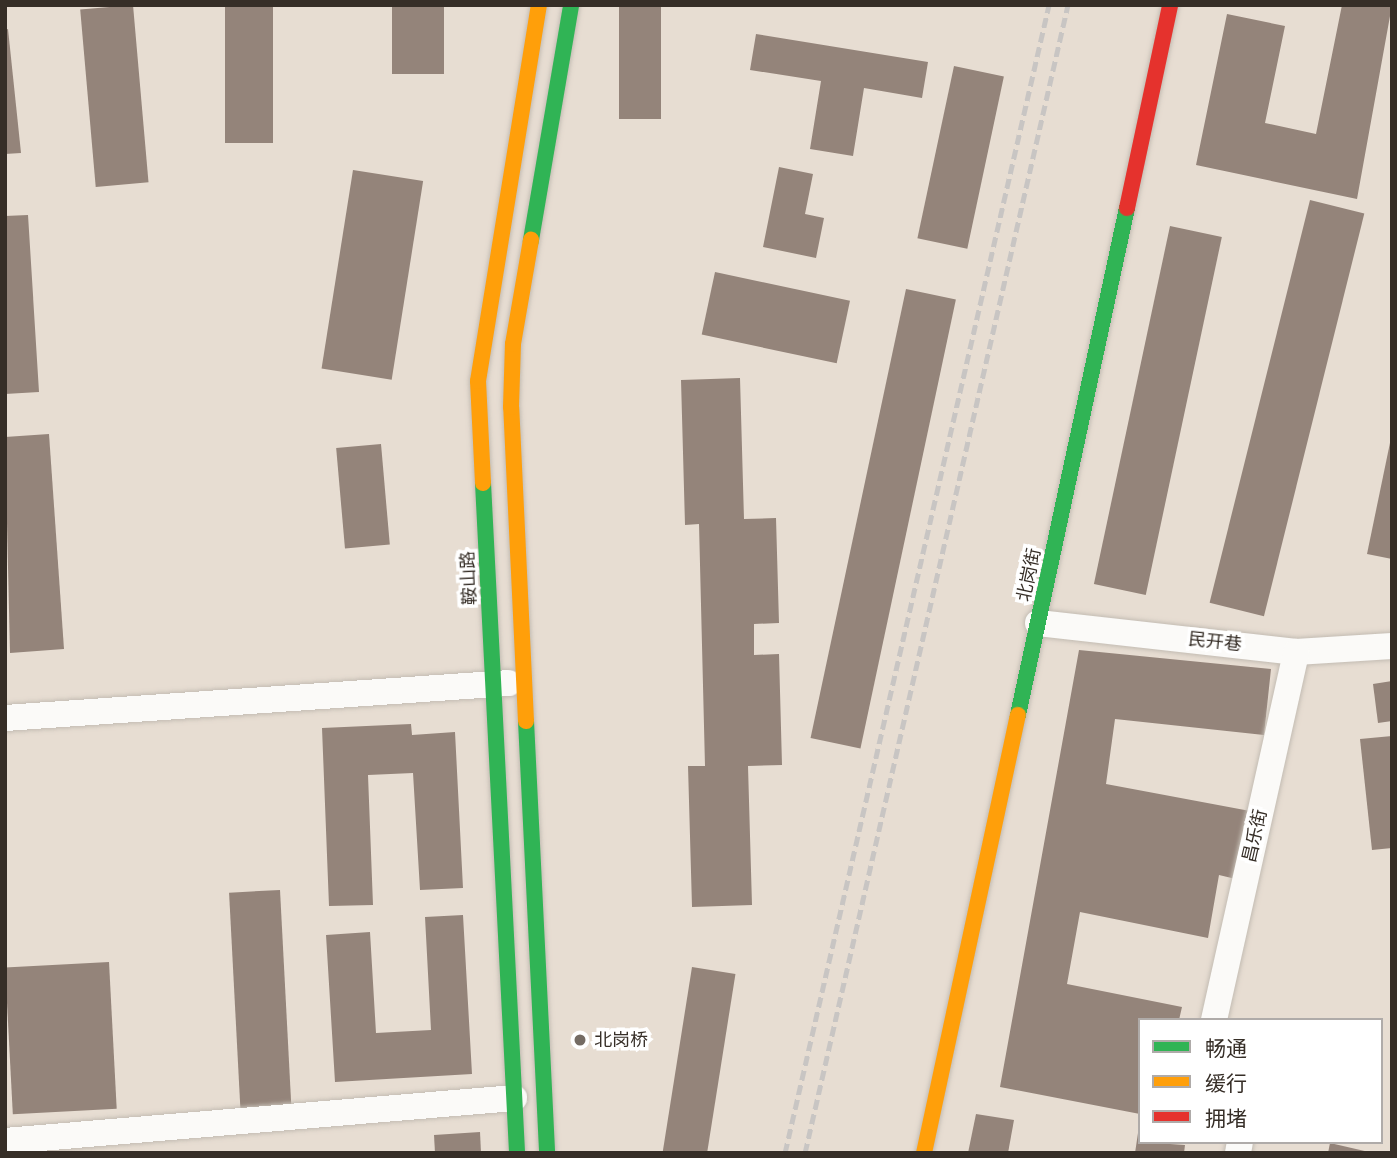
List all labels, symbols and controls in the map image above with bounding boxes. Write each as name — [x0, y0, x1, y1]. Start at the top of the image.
street label: 北岗街 — [1013, 546, 1045, 604]
street label: 鞍山路 — [457, 550, 481, 606]
street label: 民开巷 — [1187, 628, 1243, 656]
street label: 昌乐街 — [1238, 807, 1272, 865]
legend — [1138, 1018, 1383, 1144]
place label: 北岗桥 — [594, 1029, 648, 1051]
marker: 北岗桥 — [572, 1032, 588, 1048]
text: 畅通 — [1205, 1035, 1247, 1062]
text: 缓行 — [1205, 1070, 1247, 1097]
text: 拥堵 — [1205, 1105, 1247, 1132]

